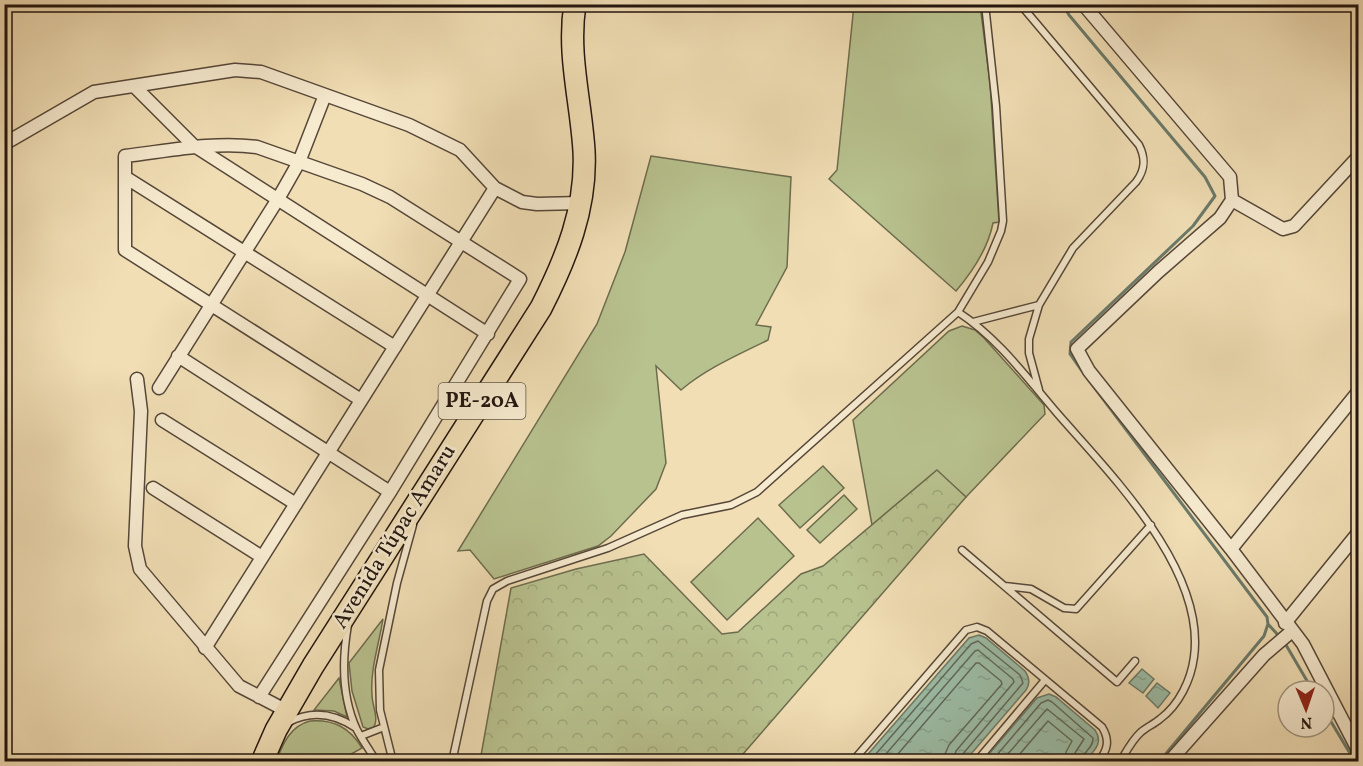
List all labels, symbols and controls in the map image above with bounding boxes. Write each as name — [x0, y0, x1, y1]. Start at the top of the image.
road number: PE-20A — [438, 383, 526, 419]
street label: Avenida Túpac Amaru — [326, 439, 464, 635]
north arrow — [1276, 679, 1336, 739]
text: N — [1300, 711, 1313, 733]

